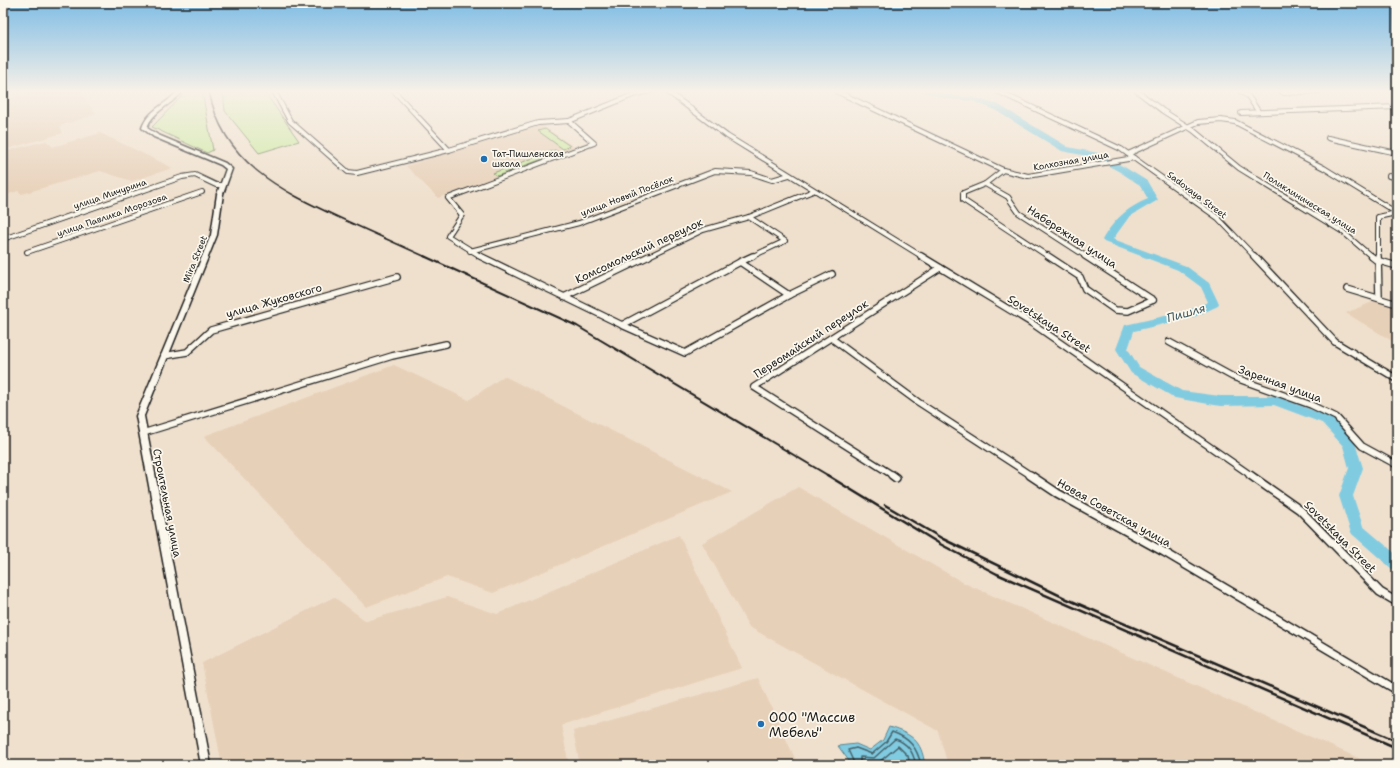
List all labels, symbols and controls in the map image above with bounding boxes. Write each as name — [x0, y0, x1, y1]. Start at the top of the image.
place label: Тат-Пишленская школа — [492, 148, 564, 170]
street label: Колхозная улица — [1032, 148, 1110, 174]
marker: Тат-Пишленская школа — [479, 154, 489, 164]
street label: Sadovaya Street — [1165, 169, 1229, 221]
street label: Поликлиническая улица — [1261, 169, 1359, 237]
street label: улица Новый Посёлок — [579, 173, 675, 219]
street label: улица Мичурина — [72, 176, 148, 212]
street label: улица Павлика Морозова — [55, 190, 169, 239]
street label: Набережная улица — [1024, 202, 1120, 272]
street label: Комсомольский переулок — [573, 215, 705, 287]
street label: Mira Street — [180, 234, 210, 284]
street label: улица Жуковского — [224, 280, 324, 322]
street label: Sovetskaya Street — [1005, 292, 1094, 357]
street label: Первомайский переулок — [751, 296, 871, 382]
water label: Пишля — [1165, 300, 1208, 326]
street label: Заречная улица — [1236, 362, 1324, 406]
street label: Строительная улица — [149, 447, 185, 559]
street label: Новая Советская улица — [1054, 475, 1174, 551]
street label: Sovetskaya Street — [1301, 498, 1379, 576]
place label: ООО "Массив Мебель" — [769, 709, 855, 741]
marker: ООО "Массив Мебель" — [756, 719, 766, 729]

